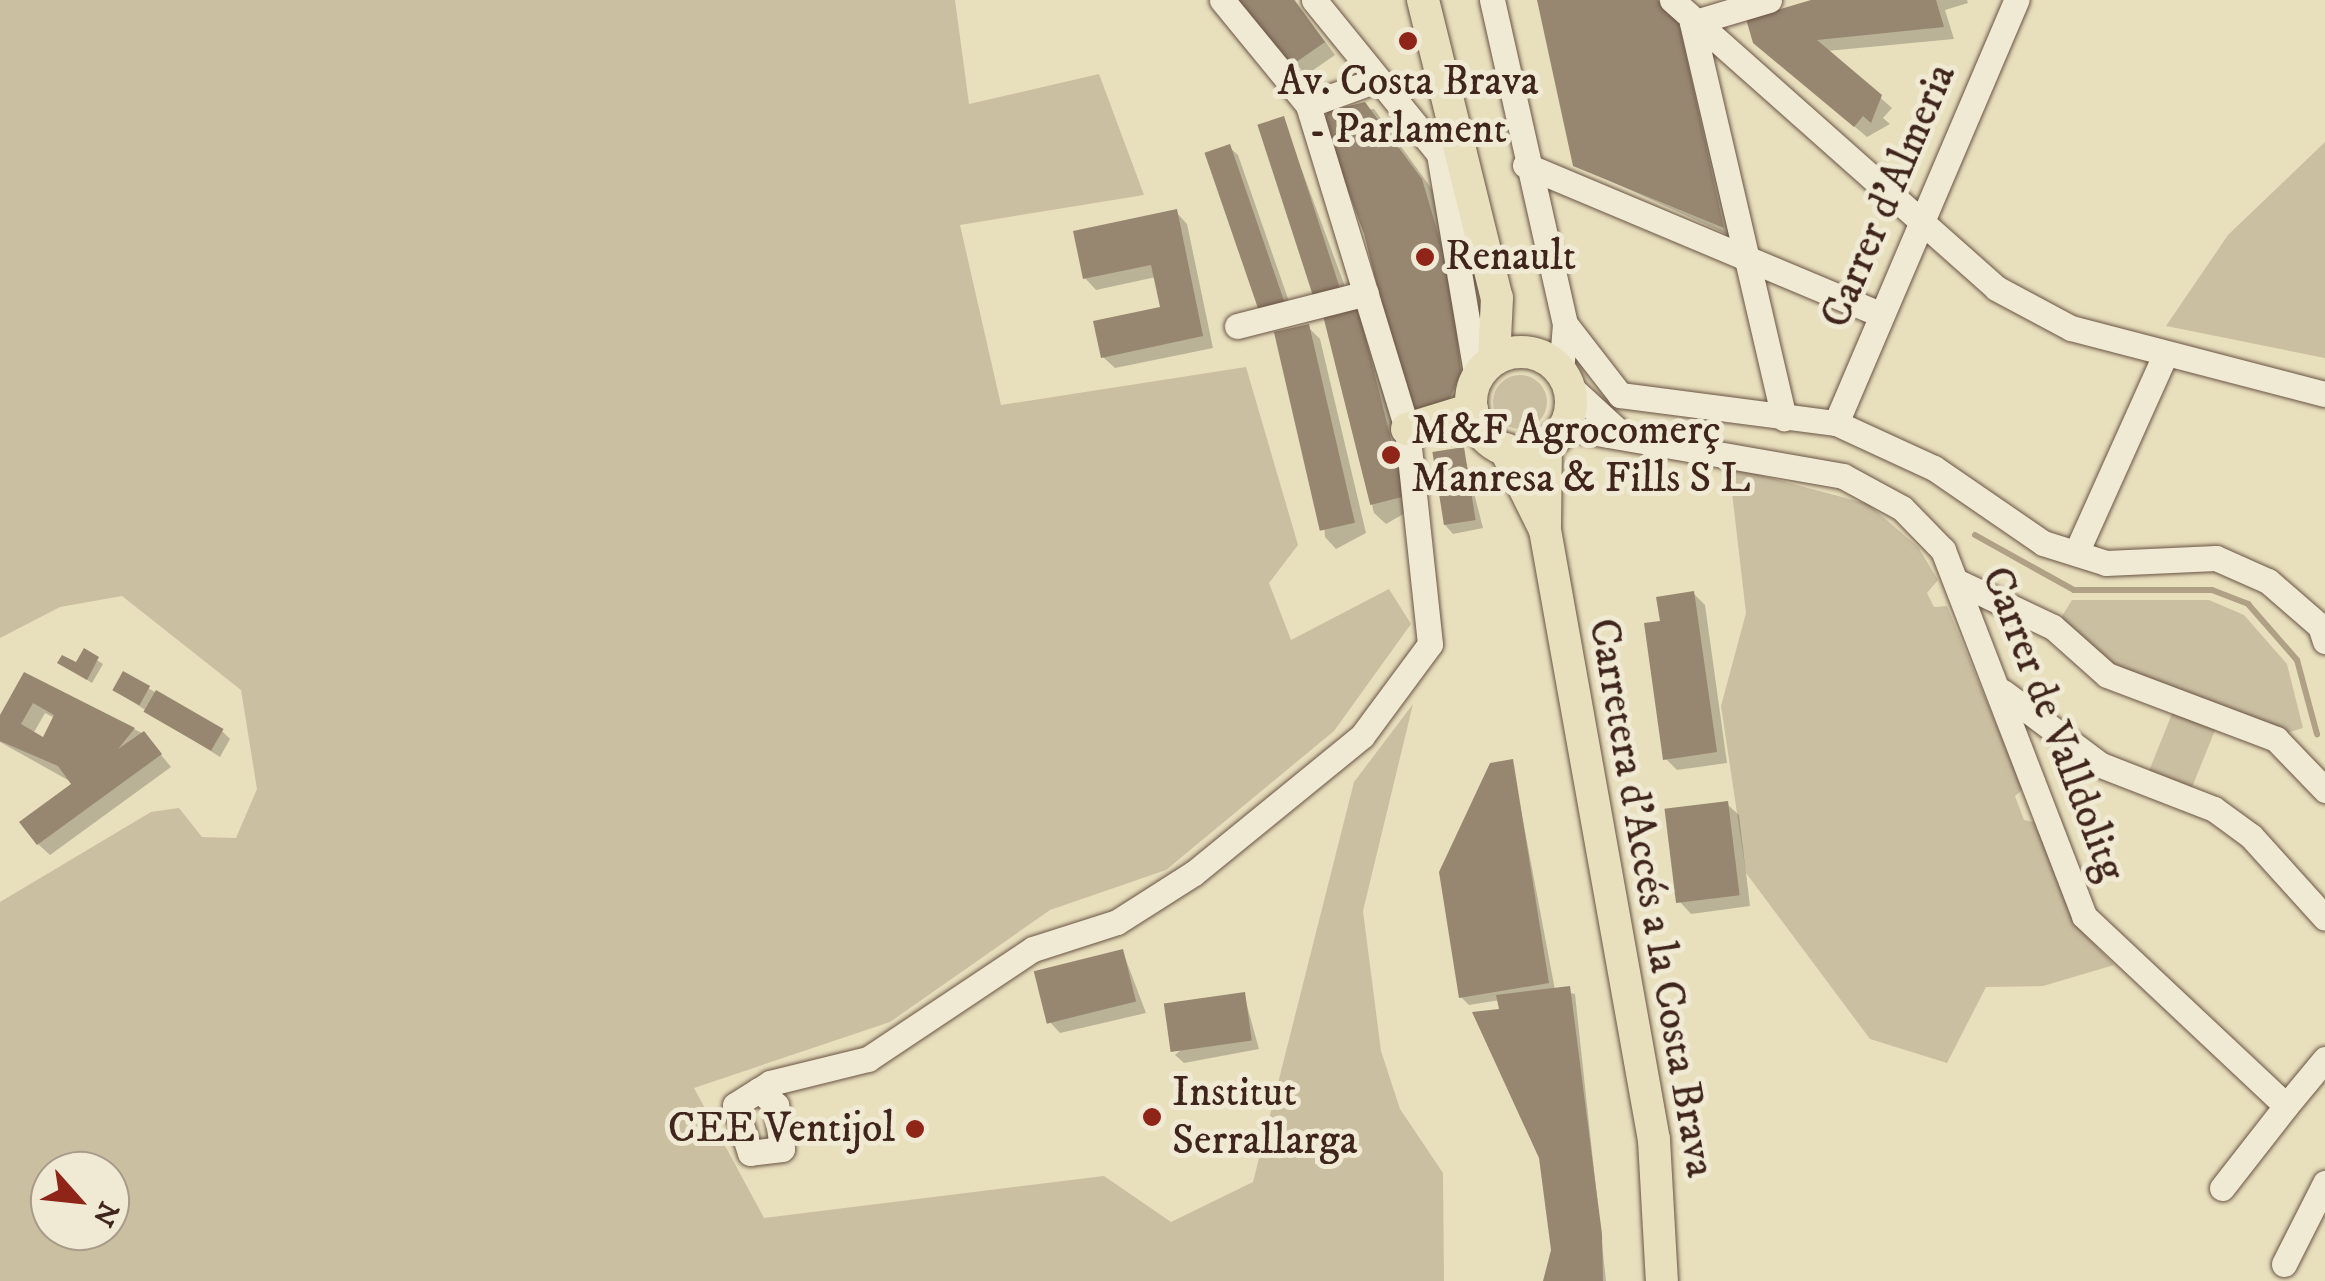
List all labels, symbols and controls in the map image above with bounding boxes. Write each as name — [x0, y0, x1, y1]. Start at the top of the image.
marker: Av. Costa Brava - Parlament — [1397, 30, 1419, 52]
street label: Carrer d'Almeria — [1811, 56, 1967, 336]
place label: Av. Costa Brava - Parlament — [1278, 57, 1538, 156]
place label: Renault — [1445, 232, 1576, 282]
marker: Renault — [1414, 246, 1436, 268]
place label: M&F Agrocomerç Manresa & Fills S L — [1411, 406, 1751, 504]
marker: M&F Agrocomerç Manresa & Fills S L — [1380, 444, 1402, 466]
street label: Carrer de Valldolitg — [1970, 560, 2136, 888]
street label: Carretera d'Accés a la Costa Brava — [1577, 615, 1725, 1181]
place label: Institut Serrallarga — [1172, 1068, 1357, 1166]
place label: CEE Ventijol — [668, 1104, 895, 1154]
marker: Institut Serrallarga — [1141, 1106, 1163, 1128]
marker: CEE Ventijol — [904, 1118, 926, 1140]
north arrow — [30, 1151, 130, 1251]
text: N — [85, 1196, 126, 1232]

